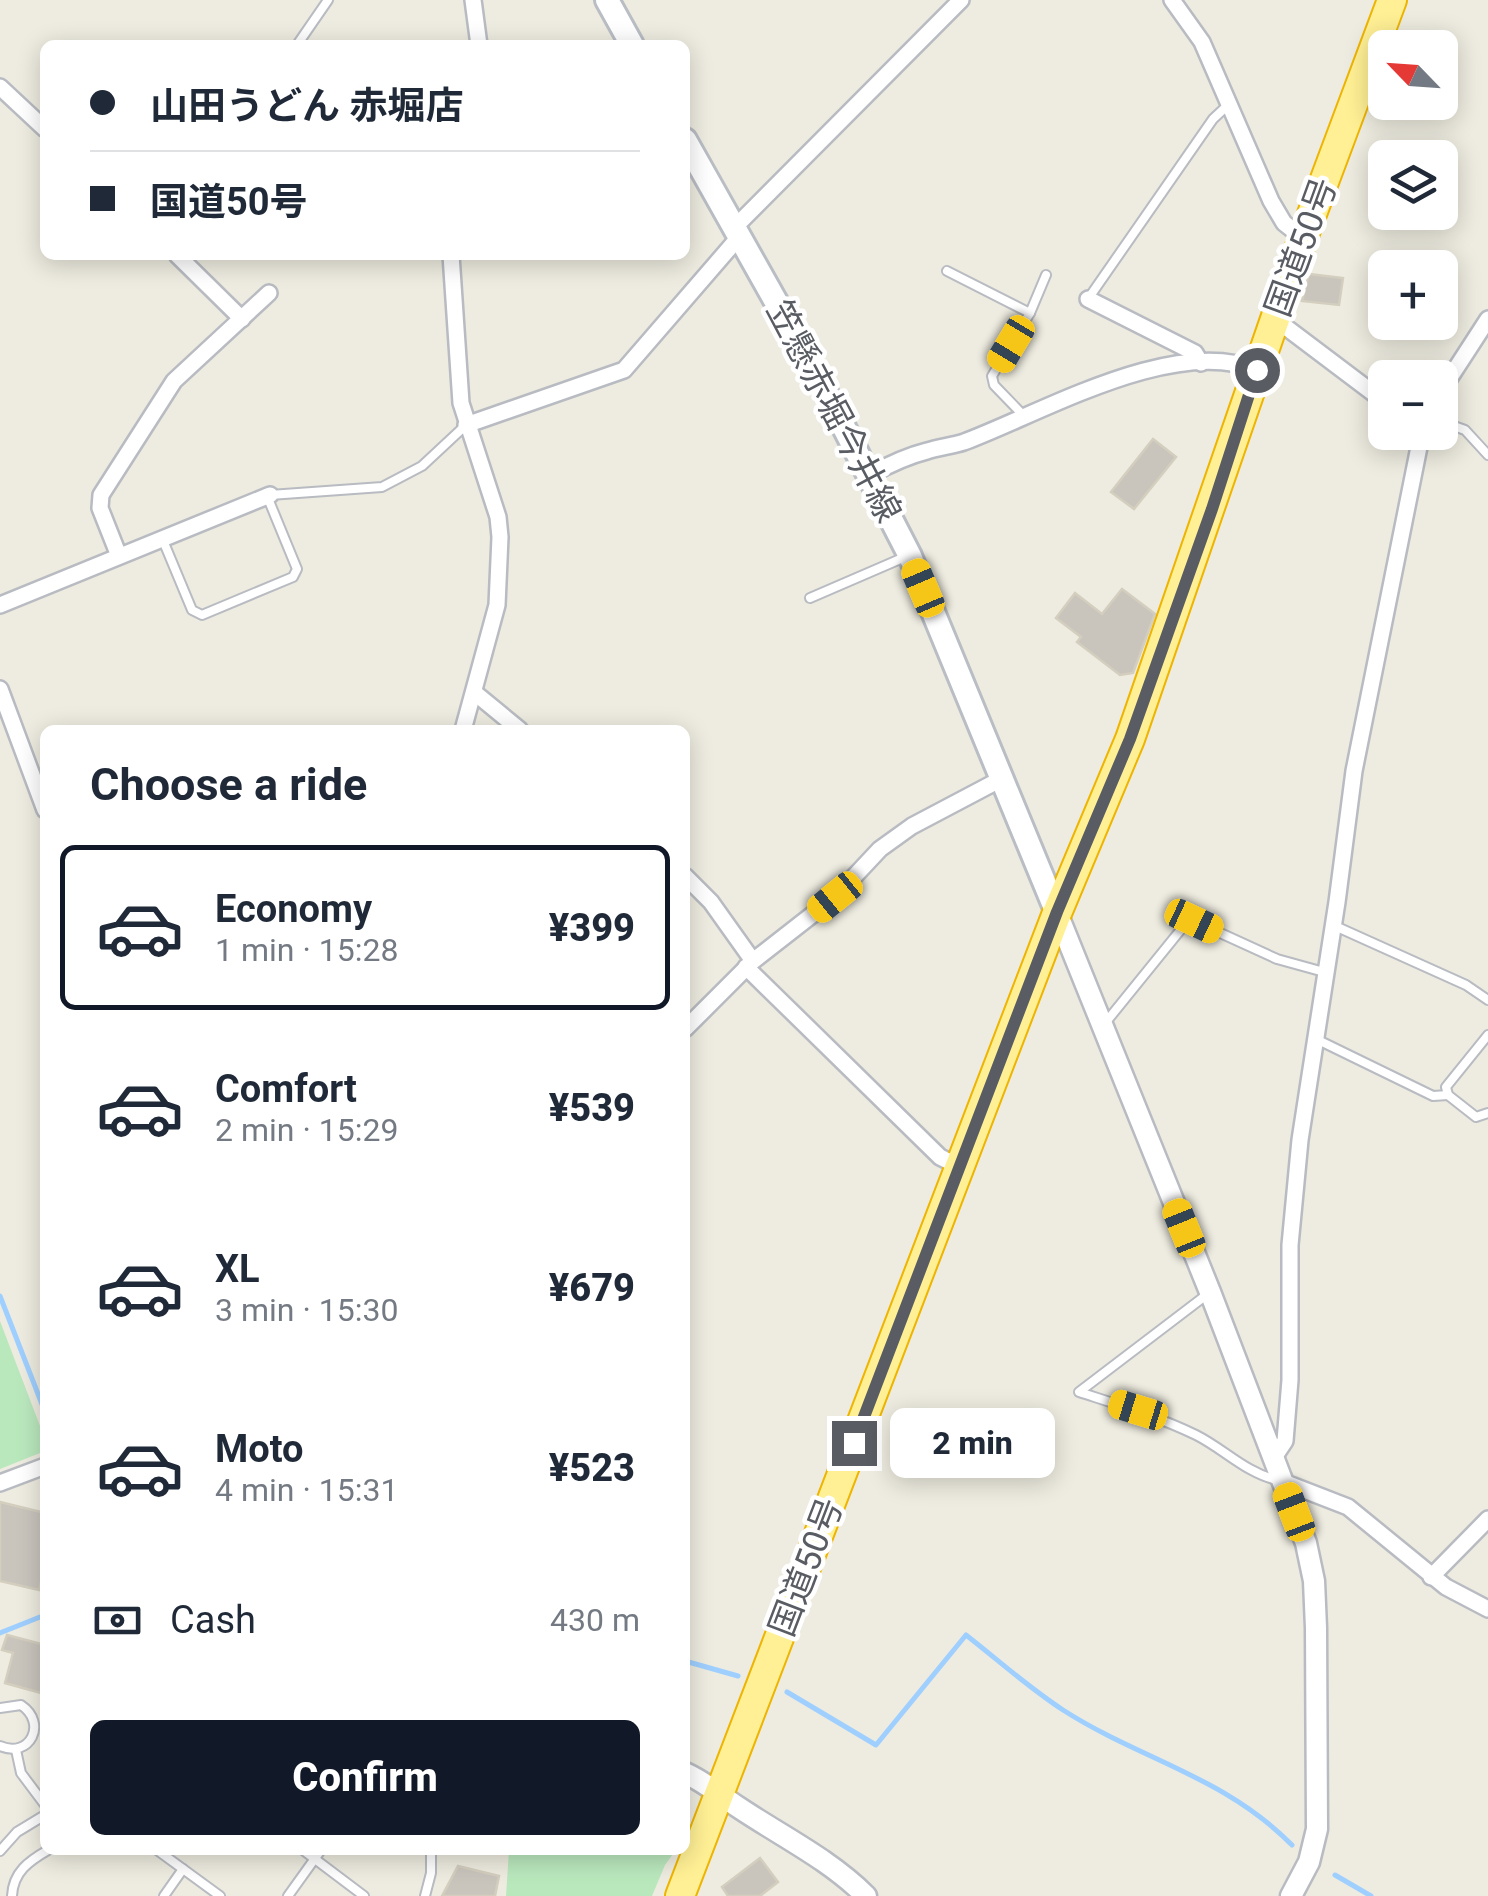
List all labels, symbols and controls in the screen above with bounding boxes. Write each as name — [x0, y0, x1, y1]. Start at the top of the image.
north arrow — [1368, 30, 1458, 120]
map controls — [1368, 30, 1458, 450]
text: 山田うどん 赤堀店 — [150, 84, 463, 128]
button: layers — [1368, 140, 1458, 230]
street label: 国道50号 — [1258, 172, 1345, 322]
text: 国道50号 — [150, 180, 308, 224]
button: + — [1368, 250, 1458, 340]
street label: 笠懸赤堀今井線 — [758, 293, 909, 529]
car — [983, 311, 1039, 377]
route start — [1235, 348, 1280, 393]
button: − — [1368, 360, 1458, 450]
car — [897, 555, 949, 621]
text: Choose a ride — [90, 758, 367, 811]
car — [802, 866, 868, 928]
icon: car — [95, 883, 185, 973]
text: Economy — [215, 887, 372, 931]
car — [1160, 895, 1228, 947]
text: ¥399 — [549, 906, 635, 950]
text: 1 min · 15:28 — [215, 931, 398, 969]
icon: car — [95, 1063, 185, 1153]
text: Comfort — [215, 1067, 357, 1111]
text: ¥539 — [549, 1086, 635, 1130]
text: 2 min · 15:29 — [215, 1111, 398, 1149]
car — [1159, 1195, 1209, 1261]
icon: car — [95, 1243, 185, 1333]
text: XL — [215, 1247, 260, 1291]
text: ¥679 — [549, 1266, 635, 1310]
text: 3 min · 15:30 — [215, 1291, 398, 1329]
car — [1105, 1387, 1171, 1433]
callout: 2 min — [889, 1408, 1054, 1478]
route end — [832, 1421, 877, 1466]
icon: car — [95, 1423, 185, 1513]
text: 2 min — [932, 1424, 1013, 1462]
text: Moto — [215, 1427, 304, 1471]
text: ¥523 — [549, 1446, 635, 1490]
text: 4 min · 15:31 — [215, 1471, 398, 1509]
car — [1269, 1479, 1319, 1545]
street label: 国道50号 — [761, 1492, 851, 1642]
icon: cash — [90, 1593, 145, 1648]
text: Cash — [170, 1598, 256, 1642]
text: 430 m — [550, 1601, 640, 1639]
button: Confirm — [90, 1720, 640, 1835]

